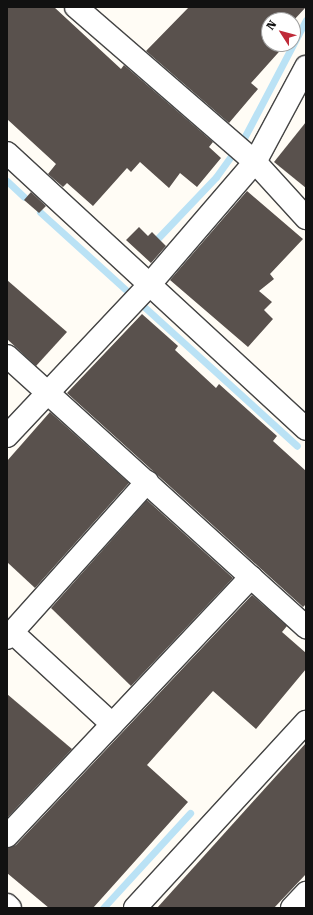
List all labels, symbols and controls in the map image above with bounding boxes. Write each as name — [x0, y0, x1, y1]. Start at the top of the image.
north arrow — [261, 12, 301, 52]
text: N — [264, 18, 279, 32]

